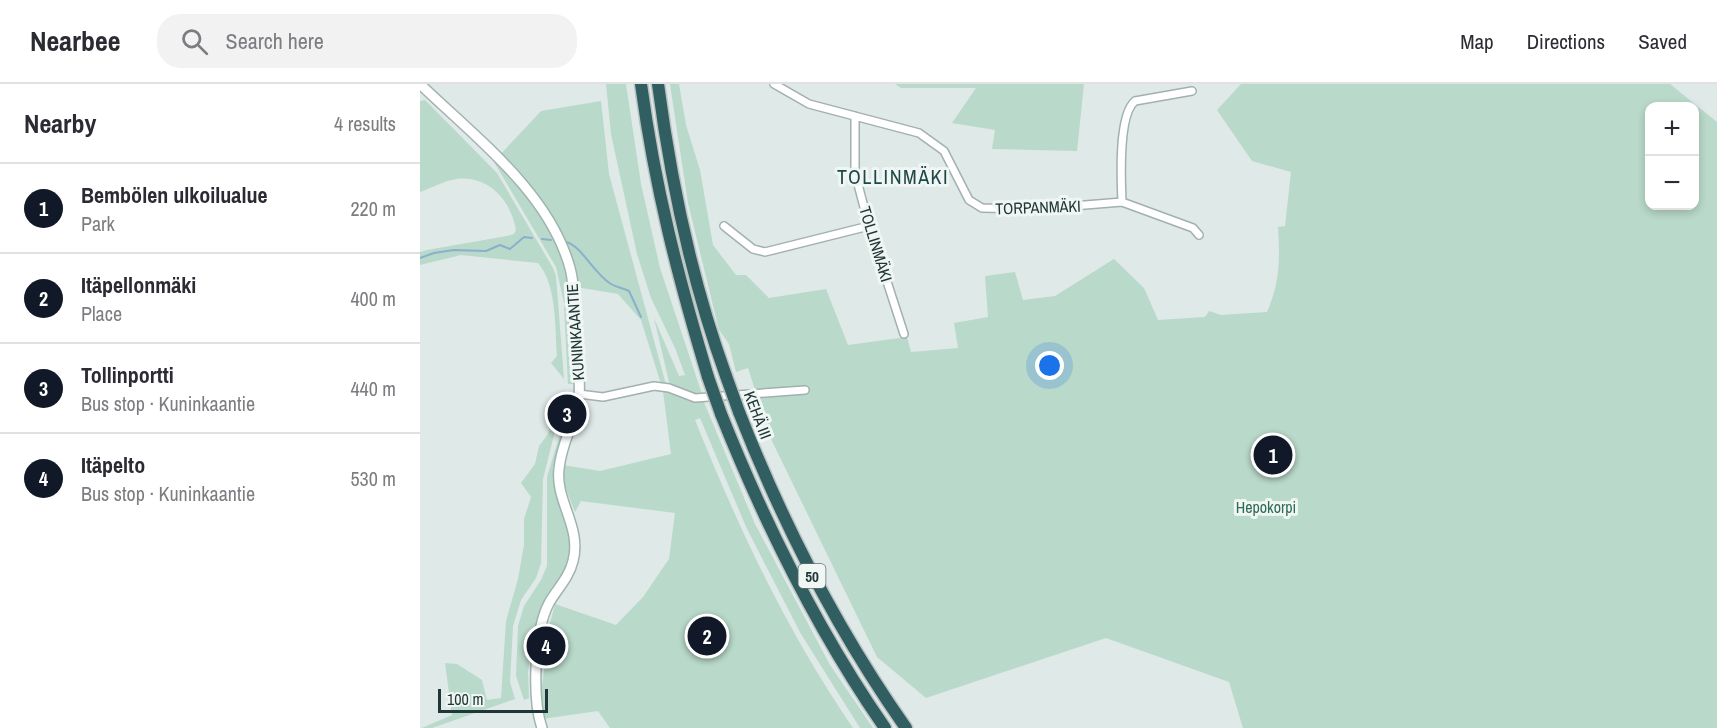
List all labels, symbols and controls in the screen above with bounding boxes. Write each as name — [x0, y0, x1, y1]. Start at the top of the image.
search box — [157, 14, 577, 68]
text: Nearbee — [30, 22, 121, 60]
icon: search — [178, 25, 211, 58]
text: Search here — [226, 26, 324, 56]
text: Map — [1460, 27, 1494, 56]
text: Directions — [1527, 27, 1605, 56]
text: Saved — [1638, 27, 1687, 56]
map controls — [1645, 102, 1699, 210]
button: + — [1645, 102, 1699, 156]
text: Nearby — [24, 106, 96, 141]
text: 4 results — [334, 110, 396, 137]
button: − — [1645, 156, 1699, 210]
district label: TOLLINMÄKI — [837, 163, 949, 190]
text: Bembölen ulkoilualue — [81, 180, 267, 210]
text: 1 — [39, 195, 48, 222]
text: 220 m — [350, 195, 396, 222]
street label: TORPANMÄKI — [995, 195, 1081, 219]
street label: TOLLINMÄKI — [854, 204, 898, 284]
text: Park — [81, 210, 115, 237]
text: Itäpellonmäki — [81, 270, 196, 300]
street label: KUNINKAANTIE — [561, 283, 589, 381]
text: 2 — [39, 285, 48, 312]
text: 400 m — [350, 285, 396, 312]
text: Place — [81, 300, 122, 327]
your location — [1035, 351, 1064, 380]
text: Tollinportti — [81, 360, 174, 390]
text: 3 — [39, 375, 48, 402]
text: 440 m — [350, 375, 396, 402]
street label: KEHÄ III — [739, 388, 777, 442]
text: Bus stop · Kuninkaantie — [81, 390, 255, 417]
pin: 3 — [548, 392, 586, 436]
pin: 1 — [1254, 432, 1292, 478]
text: Itäpelto — [81, 450, 145, 480]
text: 4 — [39, 465, 48, 492]
text: 530 m — [350, 465, 396, 492]
text: Bus stop · Kuninkaantie — [81, 480, 255, 507]
park label: Hepokorpi — [1236, 496, 1296, 518]
road number: 50 — [798, 564, 826, 588]
pin: 2 — [688, 614, 726, 658]
pin: 4 — [526, 624, 566, 668]
scale bar — [438, 686, 548, 714]
text: 100 m — [447, 688, 483, 710]

